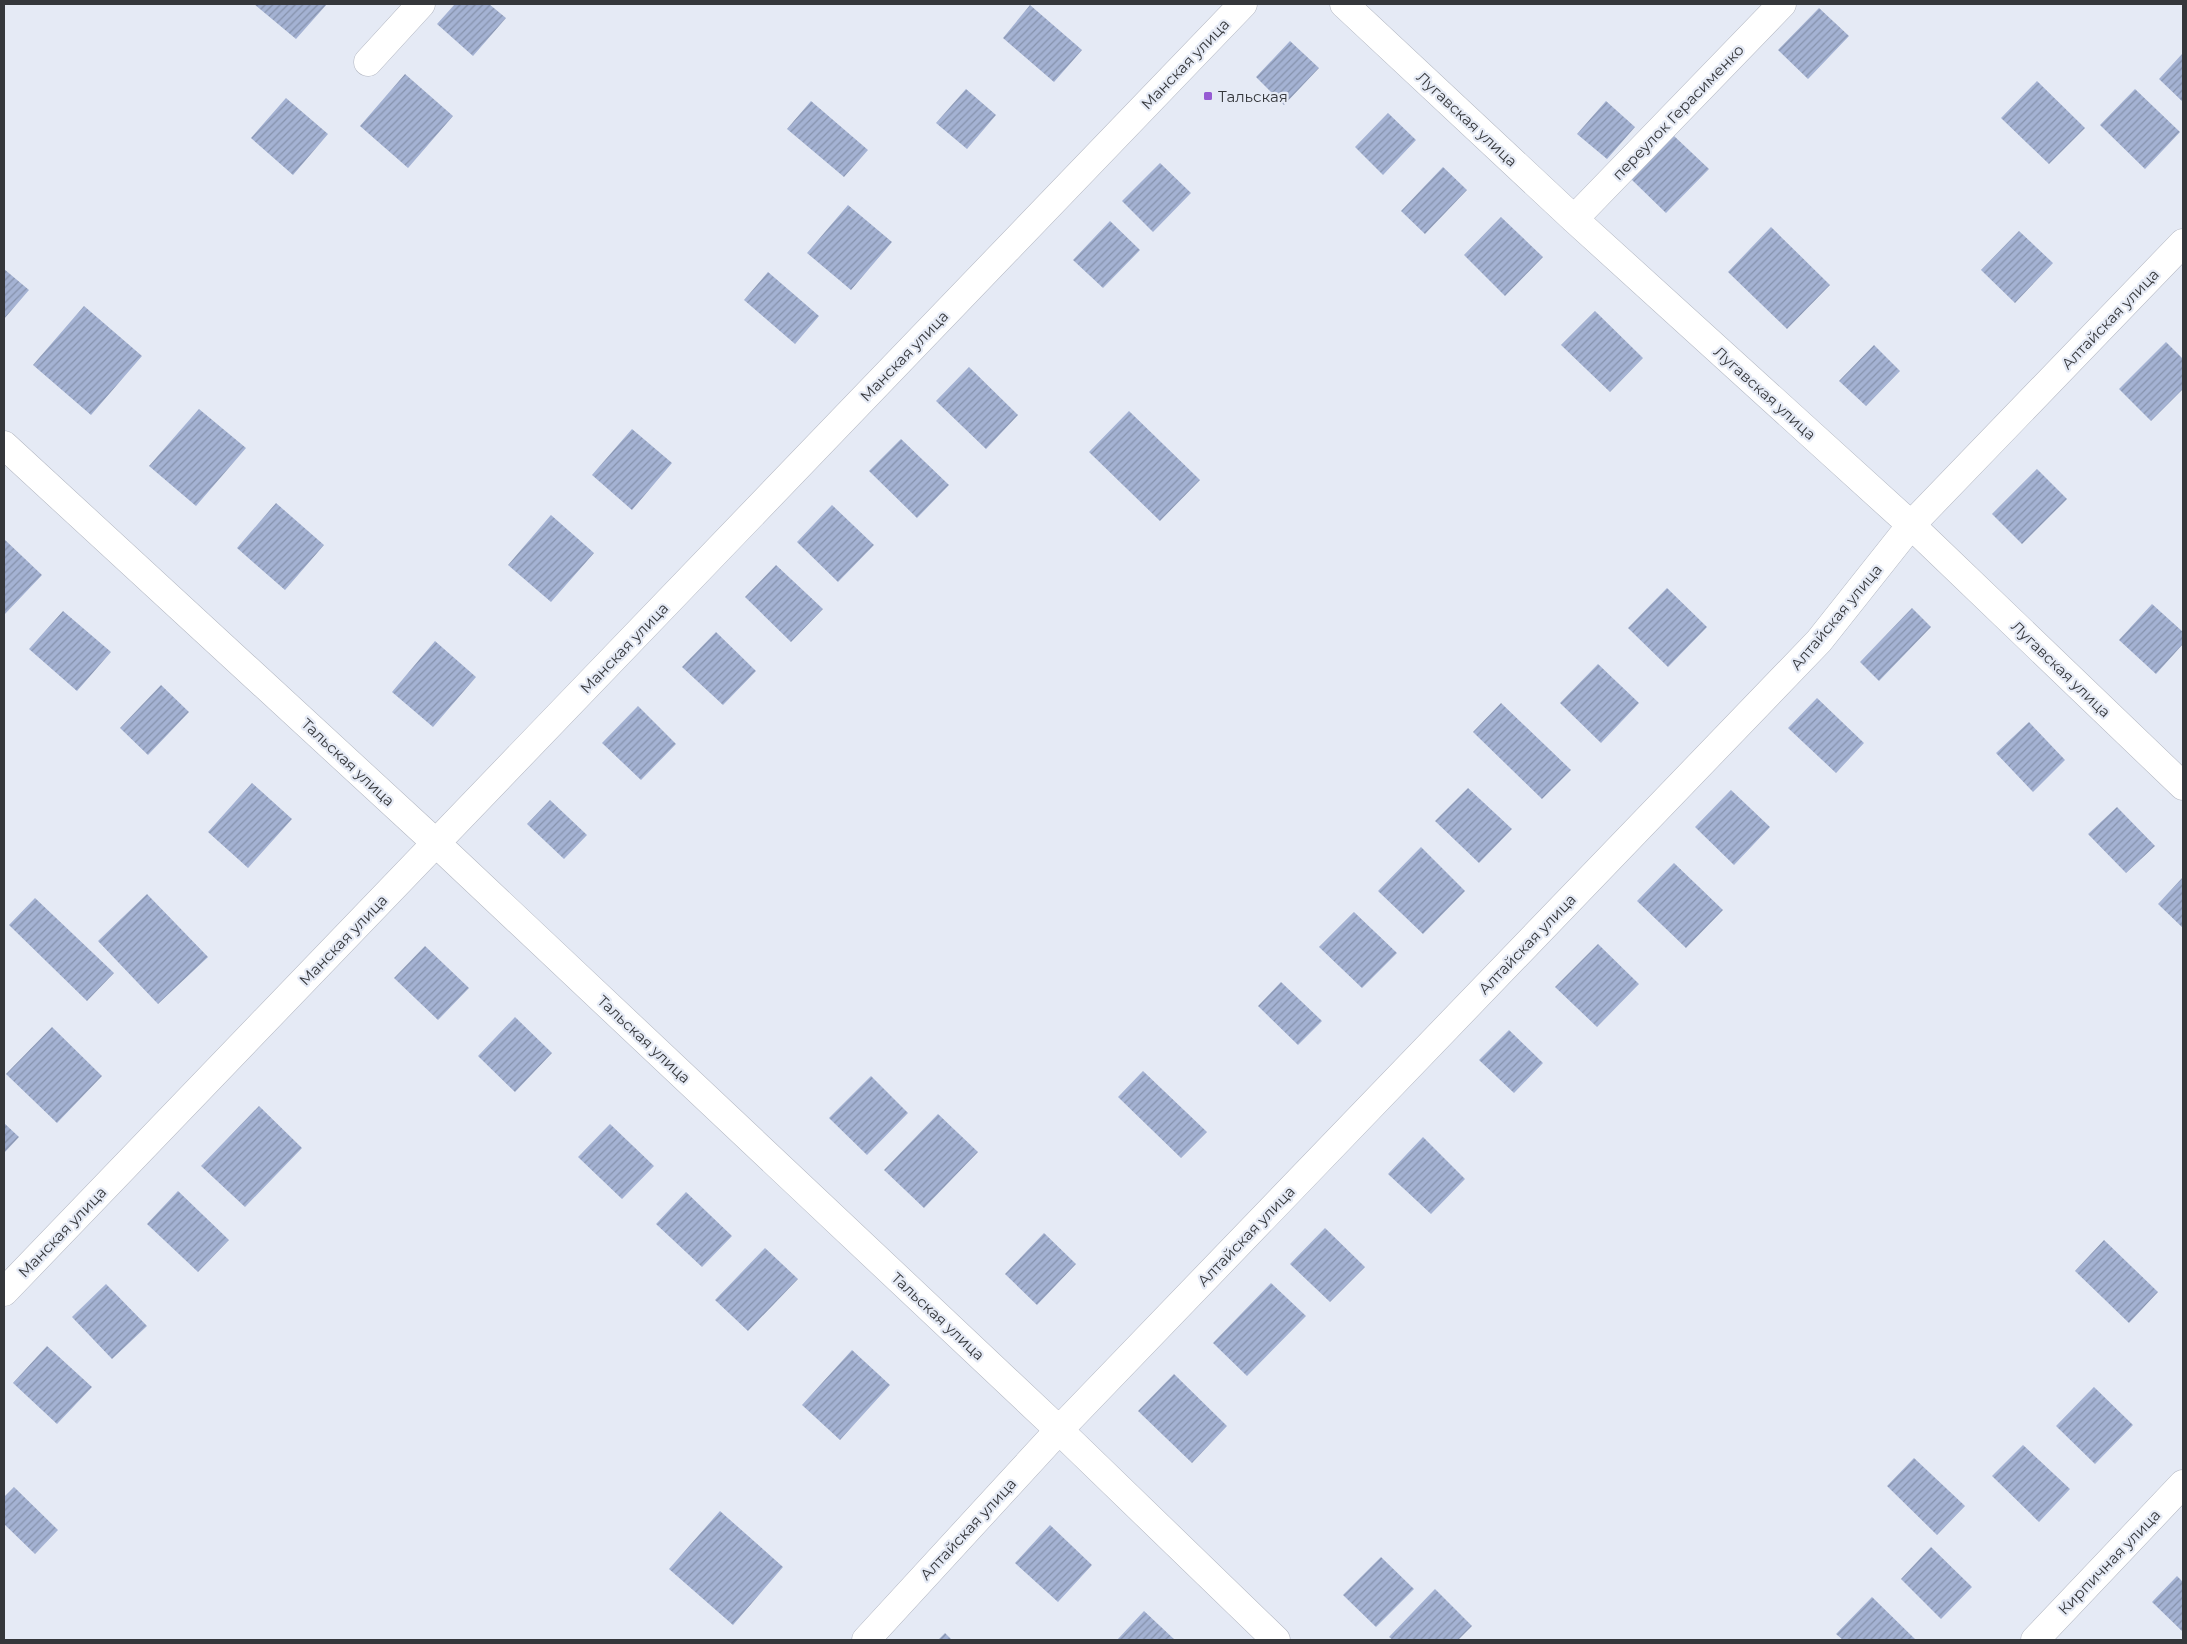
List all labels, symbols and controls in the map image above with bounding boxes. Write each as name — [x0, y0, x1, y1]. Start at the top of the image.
street label: Манская улица — [1137, 15, 1233, 113]
street label: переулок Герасименко — [1608, 40, 1748, 184]
street label: Лугавская улица — [1413, 67, 1521, 171]
place label: Тальская — [1218, 87, 1288, 106]
marker: Тальская — [1202, 90, 1214, 102]
street label: Алтайская улица — [2057, 265, 2163, 373]
street label: Манская улица — [856, 307, 952, 405]
street label: Лугавская улица — [1710, 342, 1820, 444]
street label: Алтайская улица — [1786, 560, 1886, 674]
street label: Манская улица — [576, 599, 672, 697]
street label: Лугавская улица — [2007, 617, 2115, 721]
street label: Тальская улица — [297, 714, 399, 810]
street label: Алтайская улица — [1474, 890, 1580, 998]
street label: Манская улица — [295, 891, 391, 989]
street label: Тальская улица — [593, 991, 695, 1087]
street label: Алтайская улица — [1193, 1182, 1299, 1290]
street label: Манская улица — [14, 1183, 110, 1281]
street label: Тальская улица — [887, 1268, 989, 1364]
street label: Алтайская улица — [916, 1474, 1020, 1584]
street label: Кирпичная улица — [2054, 1505, 2164, 1619]

